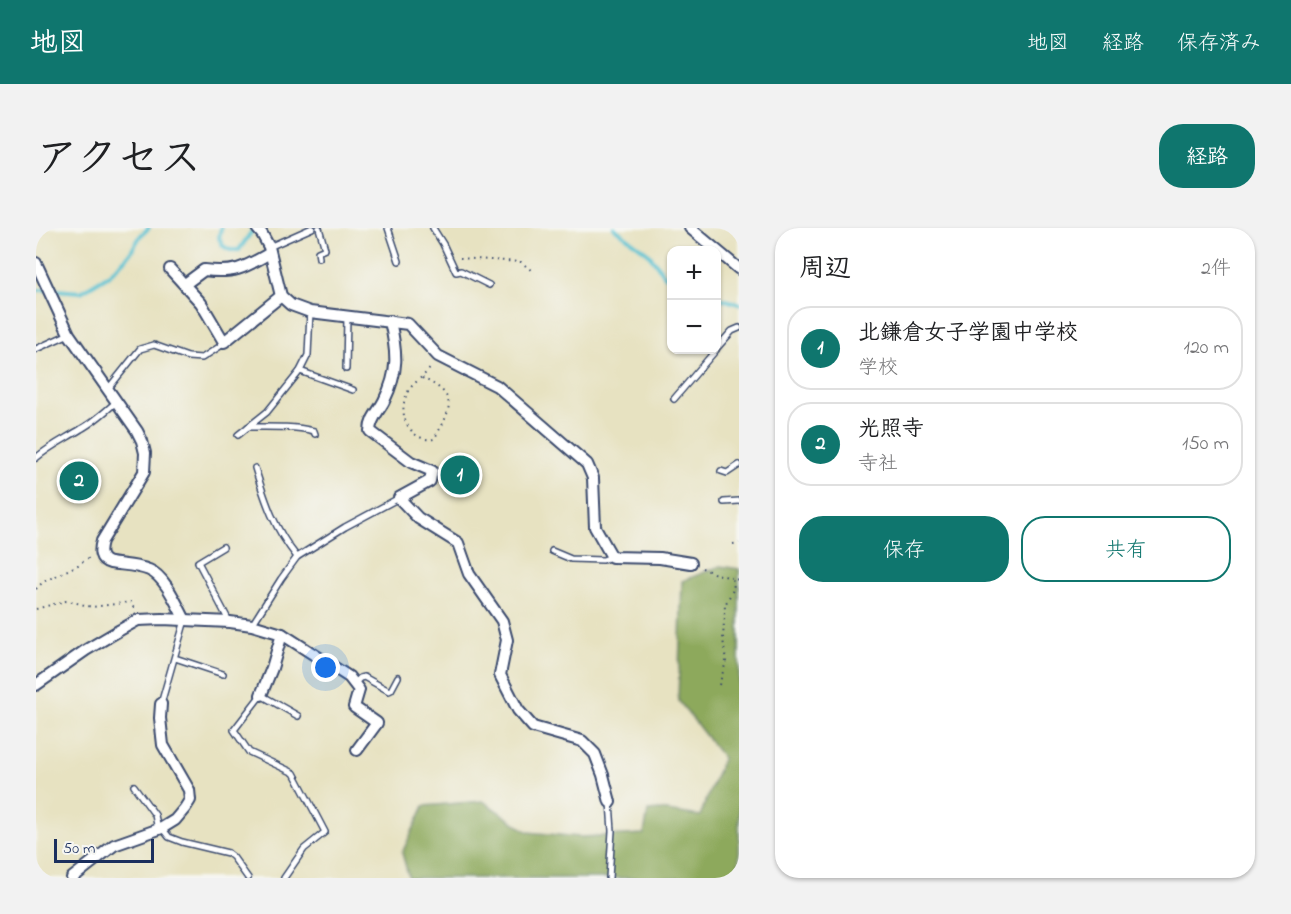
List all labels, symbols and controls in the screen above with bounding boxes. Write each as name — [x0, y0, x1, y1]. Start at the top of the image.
text: 地図 — [30, 24, 86, 65]
text: 地図 — [1027, 29, 1069, 59]
text: 経路 — [1102, 29, 1144, 59]
text: 保存済み — [1177, 29, 1261, 59]
button: 経路 — [1159, 124, 1255, 188]
text: アクセス — [36, 130, 201, 191]
map controls — [667, 246, 721, 354]
button: + — [667, 246, 721, 300]
text: 周辺 — [799, 251, 851, 289]
text: 2件 — [1201, 255, 1231, 284]
button: − — [667, 300, 721, 354]
text: 北鎌倉女子学園中学校 — [858, 318, 1078, 350]
text: 1 — [817, 334, 824, 363]
text: 120 m — [1184, 334, 1229, 363]
text: 学校 — [858, 354, 898, 383]
text: 光照寺 — [858, 414, 924, 446]
text: 2 — [816, 430, 825, 459]
text: 150 m — [1182, 430, 1229, 459]
text: 寺社 — [858, 450, 898, 479]
pin: 1 — [440, 452, 480, 498]
pin: 2 — [60, 458, 99, 504]
button: 保存 — [799, 516, 1009, 582]
button: 共有 — [1021, 516, 1231, 582]
your location — [311, 653, 340, 682]
scale bar — [54, 836, 154, 864]
text: 50 m — [63, 837, 95, 861]

